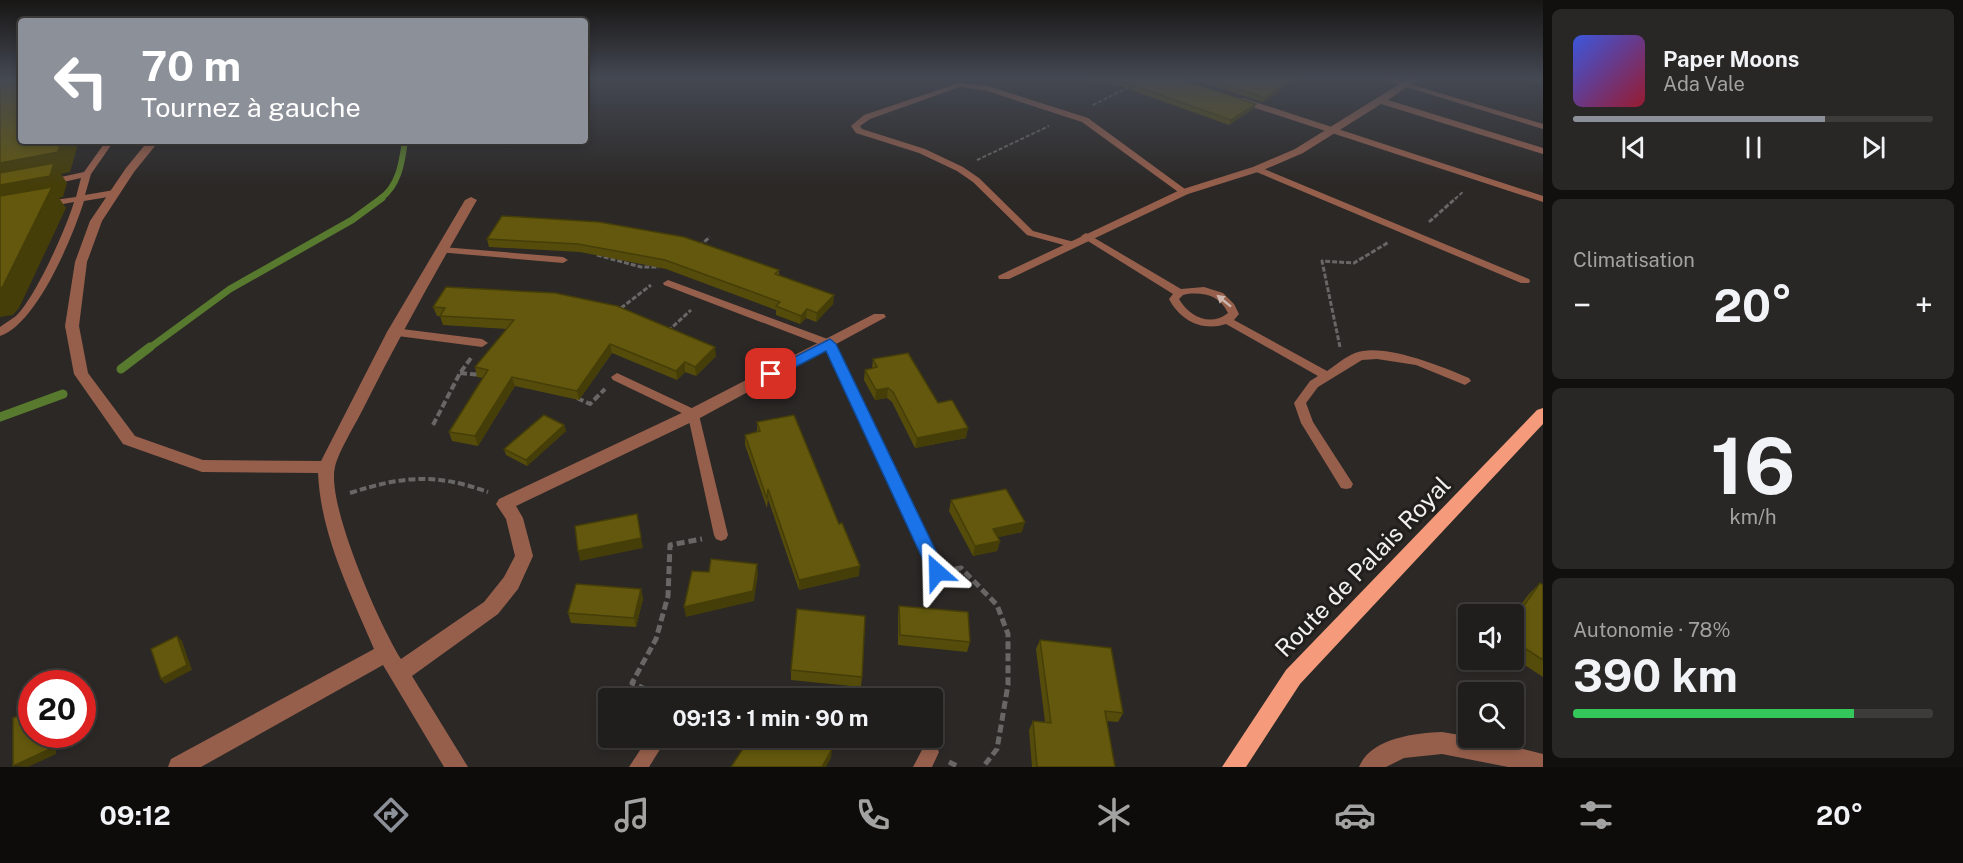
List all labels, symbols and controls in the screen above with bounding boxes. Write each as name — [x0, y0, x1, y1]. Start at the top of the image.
text: 70 m — [141, 41, 241, 90]
icon: left — [42, 42, 120, 120]
text: Paper Moons — [1663, 46, 1799, 72]
text: Ada Vale — [1663, 72, 1745, 96]
text: Tournez à gauche — [141, 91, 361, 123]
icon: previous — [1617, 131, 1650, 164]
icon: pause — [1737, 131, 1770, 164]
icon: next — [1857, 131, 1890, 164]
text: Climatisation — [1573, 248, 1695, 272]
text: 20° — [1714, 279, 1792, 332]
text: − — [1573, 286, 1591, 324]
text: + — [1915, 286, 1933, 324]
one-way arrow — [1216, 294, 1232, 307]
pin — [745, 348, 796, 399]
icon: arrive — [754, 357, 787, 390]
text: 16 — [1711, 420, 1795, 512]
street label: Route de Palais Royal — [1269, 470, 1456, 662]
text: km/h — [1729, 505, 1777, 529]
position arrow — [905, 540, 969, 604]
map controls — [1458, 604, 1524, 748]
button: sound — [1458, 604, 1524, 670]
text: Autonomie · 78% — [1573, 618, 1731, 642]
text: 390 km — [1573, 649, 1738, 702]
speed limit sign: 20 — [18, 670, 96, 748]
button: search — [1458, 682, 1524, 748]
text: 09:13 · 1 min · 90 m — [672, 705, 869, 731]
icon: directions — [370, 794, 412, 836]
icon: music — [611, 794, 653, 836]
icon: phone — [852, 794, 894, 836]
icon: climate — [1093, 794, 1135, 836]
icon: car — [1334, 794, 1376, 836]
icon: filters — [1575, 794, 1617, 836]
text: 09:12 — [100, 799, 171, 831]
text: 20° — [1816, 799, 1863, 831]

